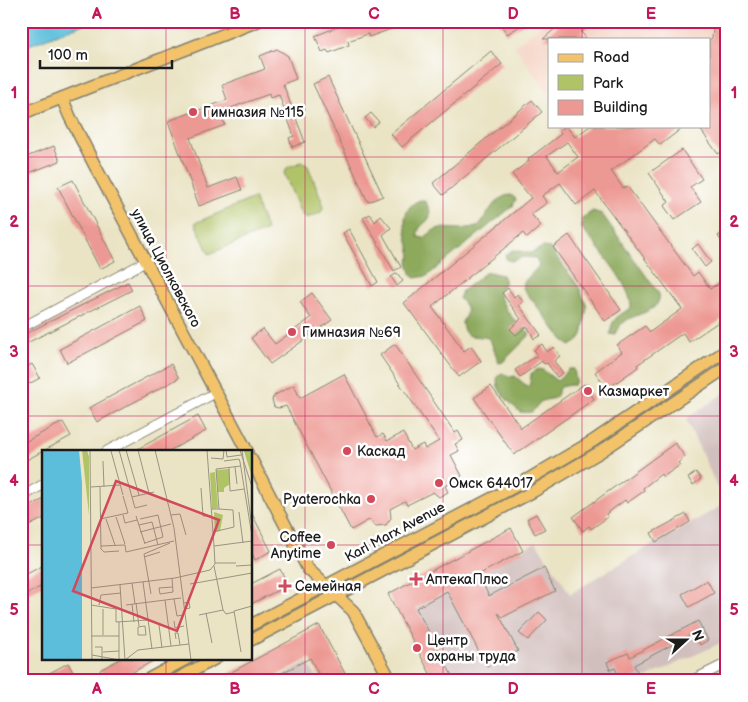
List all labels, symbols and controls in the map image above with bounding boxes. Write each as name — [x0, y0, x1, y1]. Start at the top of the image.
text: A — [91, 5, 102, 24]
text: B — [229, 5, 241, 24]
text: C — [368, 5, 380, 24]
text: D — [507, 5, 519, 24]
text: E — [646, 5, 656, 24]
scale bar — [40, 38, 172, 70]
legend — [548, 38, 710, 128]
text: 100 m — [48, 46, 88, 65]
text: Road — [593, 48, 629, 67]
text: Park — [593, 74, 624, 93]
text: 1 — [11, 84, 17, 103]
text: 1 — [731, 84, 737, 103]
text: Building — [593, 98, 648, 117]
place label: Гимназия №115 — [203, 104, 304, 121]
marker: Гимназия №115 — [187, 106, 199, 118]
street label: улица Циолковского — [128, 206, 204, 330]
text: 2 — [9, 213, 19, 232]
text: 2 — [729, 213, 739, 232]
place label: Гимназия №69 — [302, 324, 401, 341]
marker: Гимназия №69 — [286, 326, 298, 338]
text: 3 — [9, 343, 19, 362]
text: 3 — [729, 343, 739, 362]
place label: Казмаркет — [598, 383, 670, 400]
marker: Казмаркет — [582, 385, 594, 397]
place label: Каскад — [357, 443, 406, 460]
marker: Каскад — [341, 445, 353, 457]
inset map — [42, 450, 252, 660]
text: 4 — [9, 472, 19, 491]
text: 4 — [729, 472, 739, 491]
place label: Омск 644017 — [449, 475, 533, 492]
marker: Омск 644017 — [433, 477, 445, 489]
place label: Pyaterochka — [283, 491, 361, 508]
marker: Pyaterochka — [365, 493, 377, 505]
street label: Karl Marx Avenue — [342, 498, 448, 566]
place label: Coffee Anytime — [271, 529, 321, 562]
marker: Coffee Anytime — [325, 539, 337, 551]
place label: АптекаПлюс — [425, 571, 508, 588]
marker: АптекаПлюс — [410, 573, 422, 585]
place label: Семейная — [295, 578, 361, 595]
marker: Семейная — [279, 580, 291, 592]
text: 5 — [9, 601, 19, 620]
text: 5 — [729, 601, 739, 620]
north arrow — [660, 614, 710, 664]
text: N — [688, 628, 707, 643]
place label: Центр охраны труда — [427, 632, 517, 665]
marker: Центр охраны труда — [411, 642, 423, 654]
text: A — [91, 680, 102, 699]
text: B — [229, 680, 241, 699]
text: C — [368, 680, 380, 699]
text: D — [507, 680, 519, 699]
text: E — [646, 680, 656, 699]

